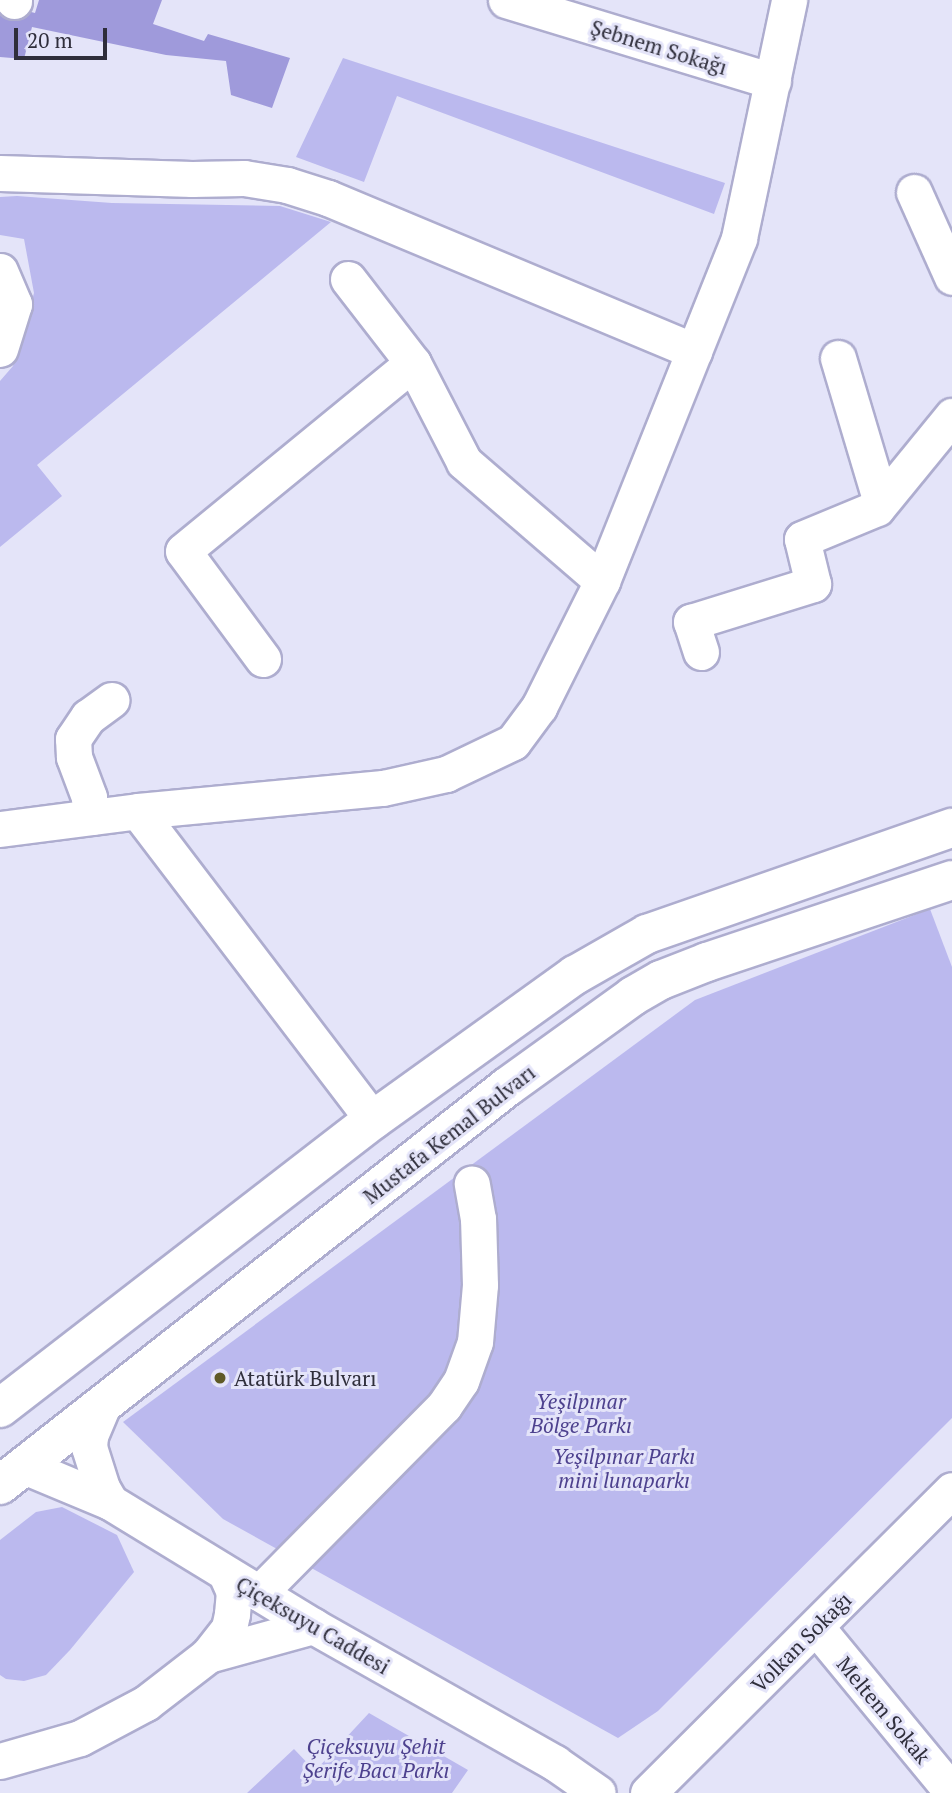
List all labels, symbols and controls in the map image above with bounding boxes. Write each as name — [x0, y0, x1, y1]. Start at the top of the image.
scale bar — [18, 14, 110, 58]
street label: Şebnem Sokağı — [588, 14, 730, 80]
text: 20 m — [27, 26, 73, 54]
street label: Mustafa Kemal Bulvarı — [358, 1059, 540, 1209]
place label: Atatürk Bulvarı — [234, 1365, 377, 1391]
marker: Atatürk Bulvarı — [212, 1370, 228, 1386]
park label: Yeşilpınar Bölge Parkı — [530, 1388, 632, 1438]
park label: Yeşilpınar Parkı mini lunaparkı — [553, 1443, 695, 1493]
street label: Çiçeksuyu Caddesi — [232, 1571, 394, 1679]
street label: Volkan Sokağı — [746, 1587, 856, 1697]
street label: Meltem Sokak — [832, 1651, 936, 1769]
park label: Çiçeksuyu Şehit Şerife Bacı Parkı — [303, 1733, 449, 1783]

